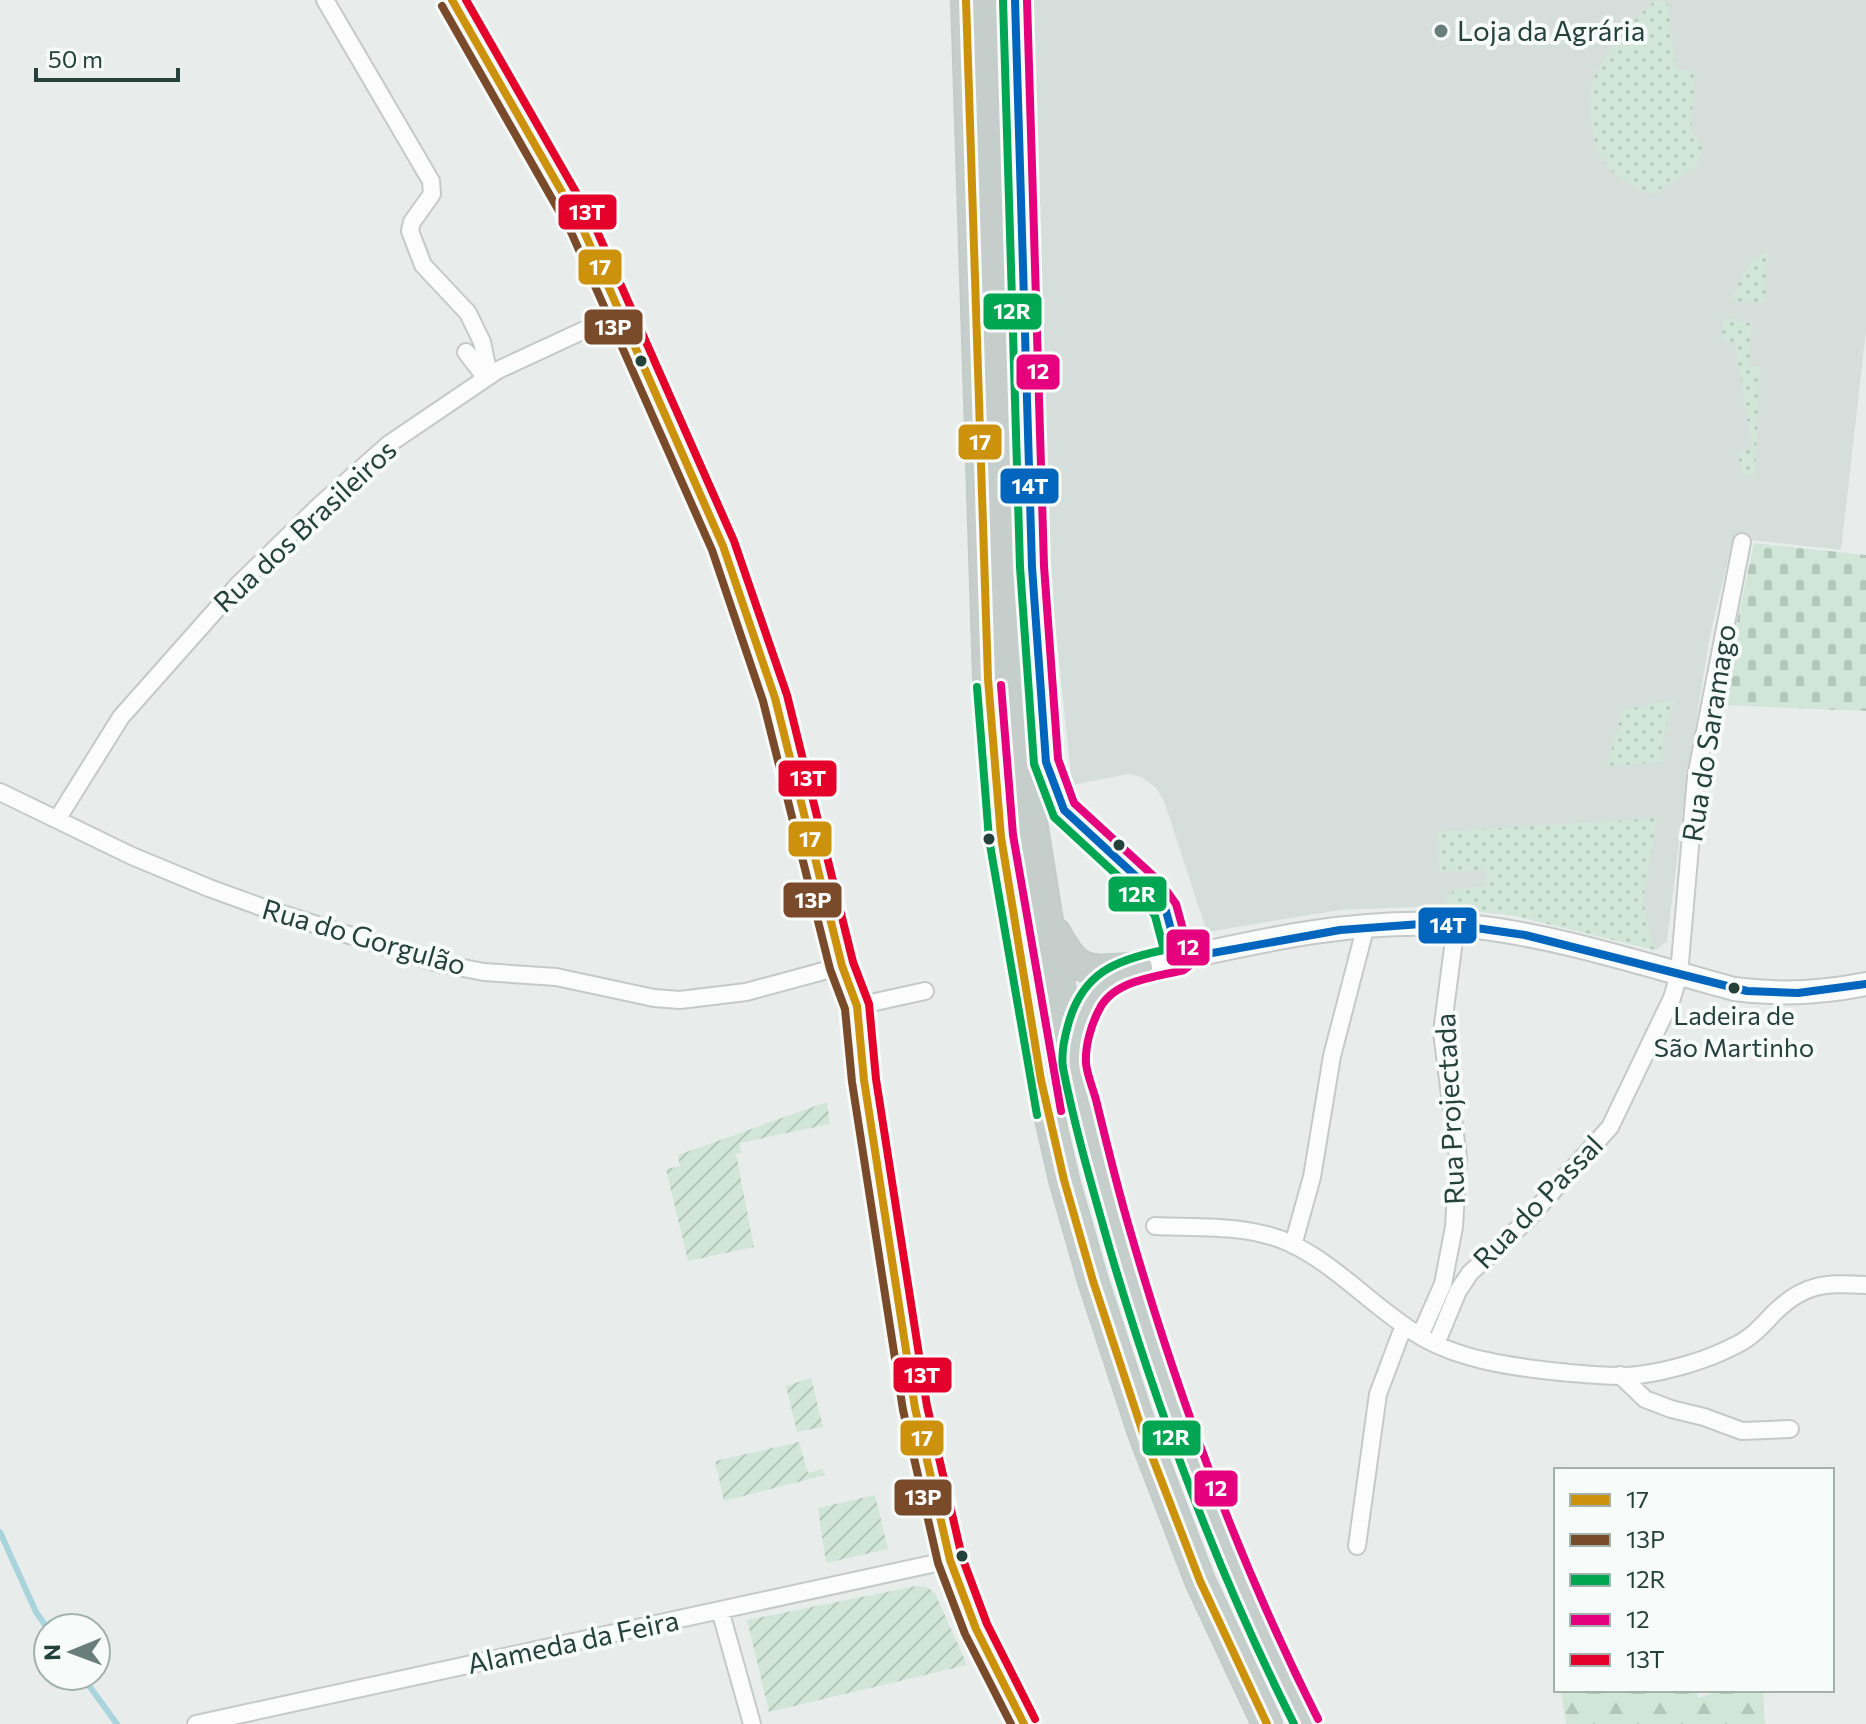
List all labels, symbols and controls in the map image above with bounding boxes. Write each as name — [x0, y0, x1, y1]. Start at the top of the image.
place label: Loja da Agrária — [1457, 13, 1645, 47]
marker: Loja da Agrária — [1432, 22, 1450, 40]
scale bar — [36, 32, 178, 82]
text: 50 m — [48, 44, 103, 73]
line badge: 13T — [557, 193, 618, 231]
text: 13T — [569, 198, 605, 225]
line badge: 17 — [577, 248, 623, 286]
text: 17 — [589, 253, 611, 280]
line badge: 12R — [982, 292, 1043, 331]
text: 12R — [993, 297, 1031, 324]
line badge: 13P — [583, 308, 644, 346]
text: 13P — [594, 313, 632, 340]
unlabelled marker — [633, 353, 649, 369]
line badge: 12 — [1015, 353, 1061, 391]
text: 12 — [1027, 357, 1049, 384]
line badge: 17 — [957, 423, 1003, 461]
text: 17 — [969, 428, 991, 455]
street label: Rua dos Brasileiros — [206, 432, 403, 619]
line badge: 14T — [999, 467, 1060, 505]
text: 14T — [1012, 472, 1048, 499]
street label: Rua do Saramago — [1674, 622, 1742, 844]
line badge: 13T — [777, 759, 838, 798]
text: 13T — [790, 764, 826, 791]
line badge: 17 — [787, 820, 833, 858]
text: 17 — [799, 825, 821, 852]
unlabelled marker — [981, 831, 997, 847]
unlabelled marker — [1111, 837, 1127, 853]
line badge: 12R — [1107, 875, 1168, 913]
text: 12R — [1118, 880, 1156, 907]
line badge: 13P — [782, 881, 843, 919]
text: 13P — [794, 886, 832, 913]
street label: Rua do Gorgulão — [259, 891, 470, 981]
line badge: 14T — [1417, 906, 1478, 945]
text: 14T — [1430, 911, 1466, 938]
line badge: 12 — [1165, 928, 1211, 967]
text: 12 — [1177, 933, 1199, 960]
marker: Ladeira de São Martinho — [1726, 980, 1742, 996]
place label: Ladeira de São Martinho — [1654, 999, 1814, 1062]
street label: Rua Projectada — [1427, 1012, 1471, 1206]
street label: Rua do Passal — [1465, 1128, 1609, 1275]
line badge: 13T — [892, 1356, 953, 1394]
text: 13T — [904, 1361, 940, 1388]
line badge: 17 — [899, 1419, 945, 1457]
line badge: 12R — [1141, 1419, 1202, 1457]
text: 12R — [1152, 1423, 1190, 1450]
text: 17 — [911, 1424, 933, 1451]
legend — [1554, 1468, 1834, 1692]
line badge: 12 — [1193, 1469, 1239, 1508]
text: 12 — [1205, 1474, 1227, 1501]
line badge: 13P — [893, 1478, 953, 1517]
text: 13P — [904, 1483, 942, 1510]
text: 17 — [1626, 1484, 1649, 1513]
text: 13P — [1626, 1524, 1665, 1553]
unlabelled marker — [954, 1548, 970, 1564]
text: 12R — [1626, 1564, 1666, 1593]
street label: Alameda da Feira — [464, 1602, 682, 1680]
text: 12 — [1626, 1604, 1650, 1633]
north arrow — [32, 1612, 112, 1692]
text: N — [38, 1644, 65, 1661]
text: 13T — [1626, 1644, 1665, 1673]

